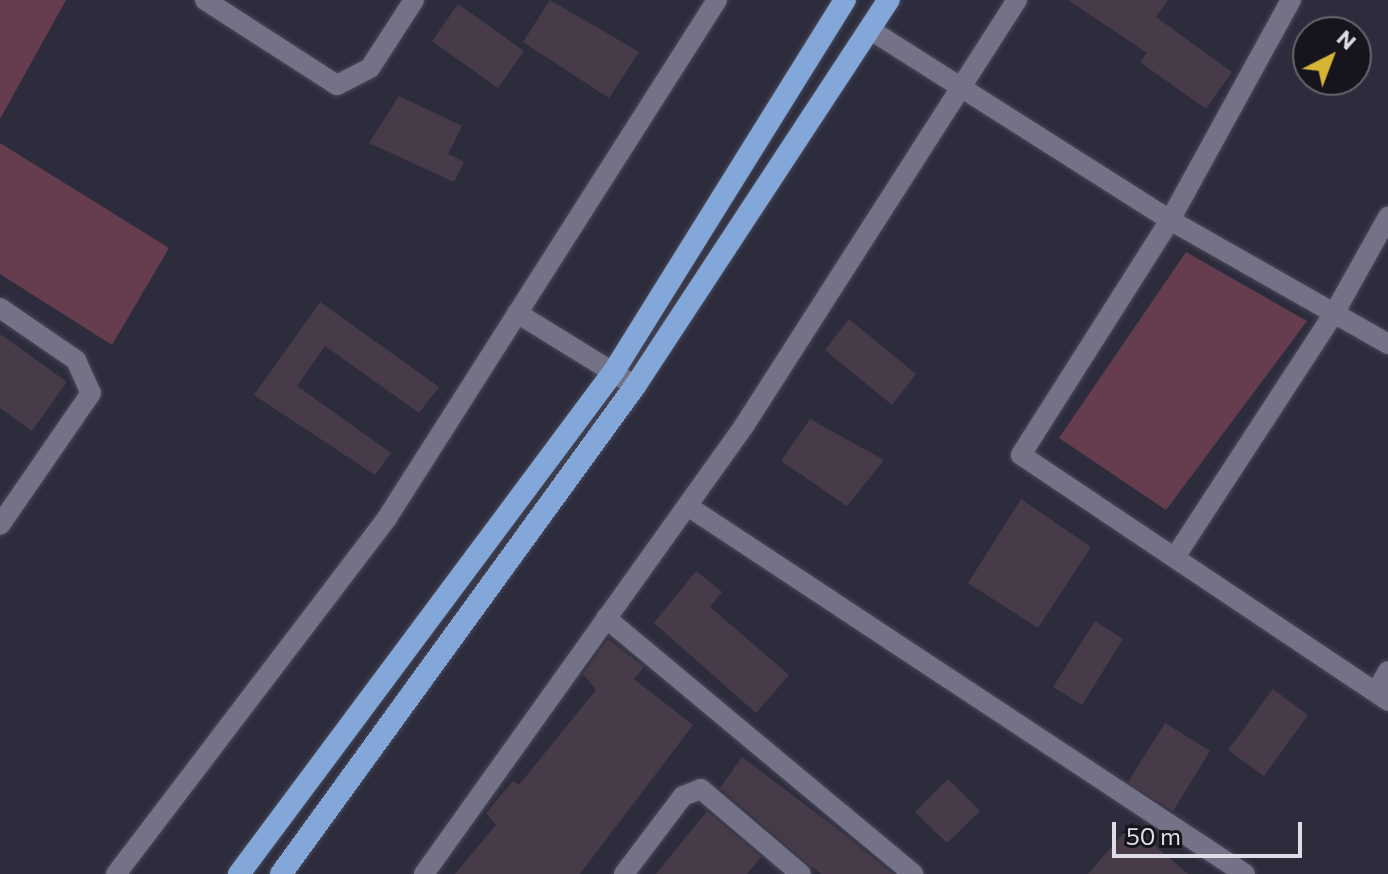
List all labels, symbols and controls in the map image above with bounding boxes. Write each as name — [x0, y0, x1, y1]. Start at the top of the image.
north arrow — [1292, 16, 1372, 96]
text: N — [1332, 24, 1362, 55]
scale bar — [1116, 806, 1306, 856]
text: 50 m — [1126, 821, 1181, 850]

